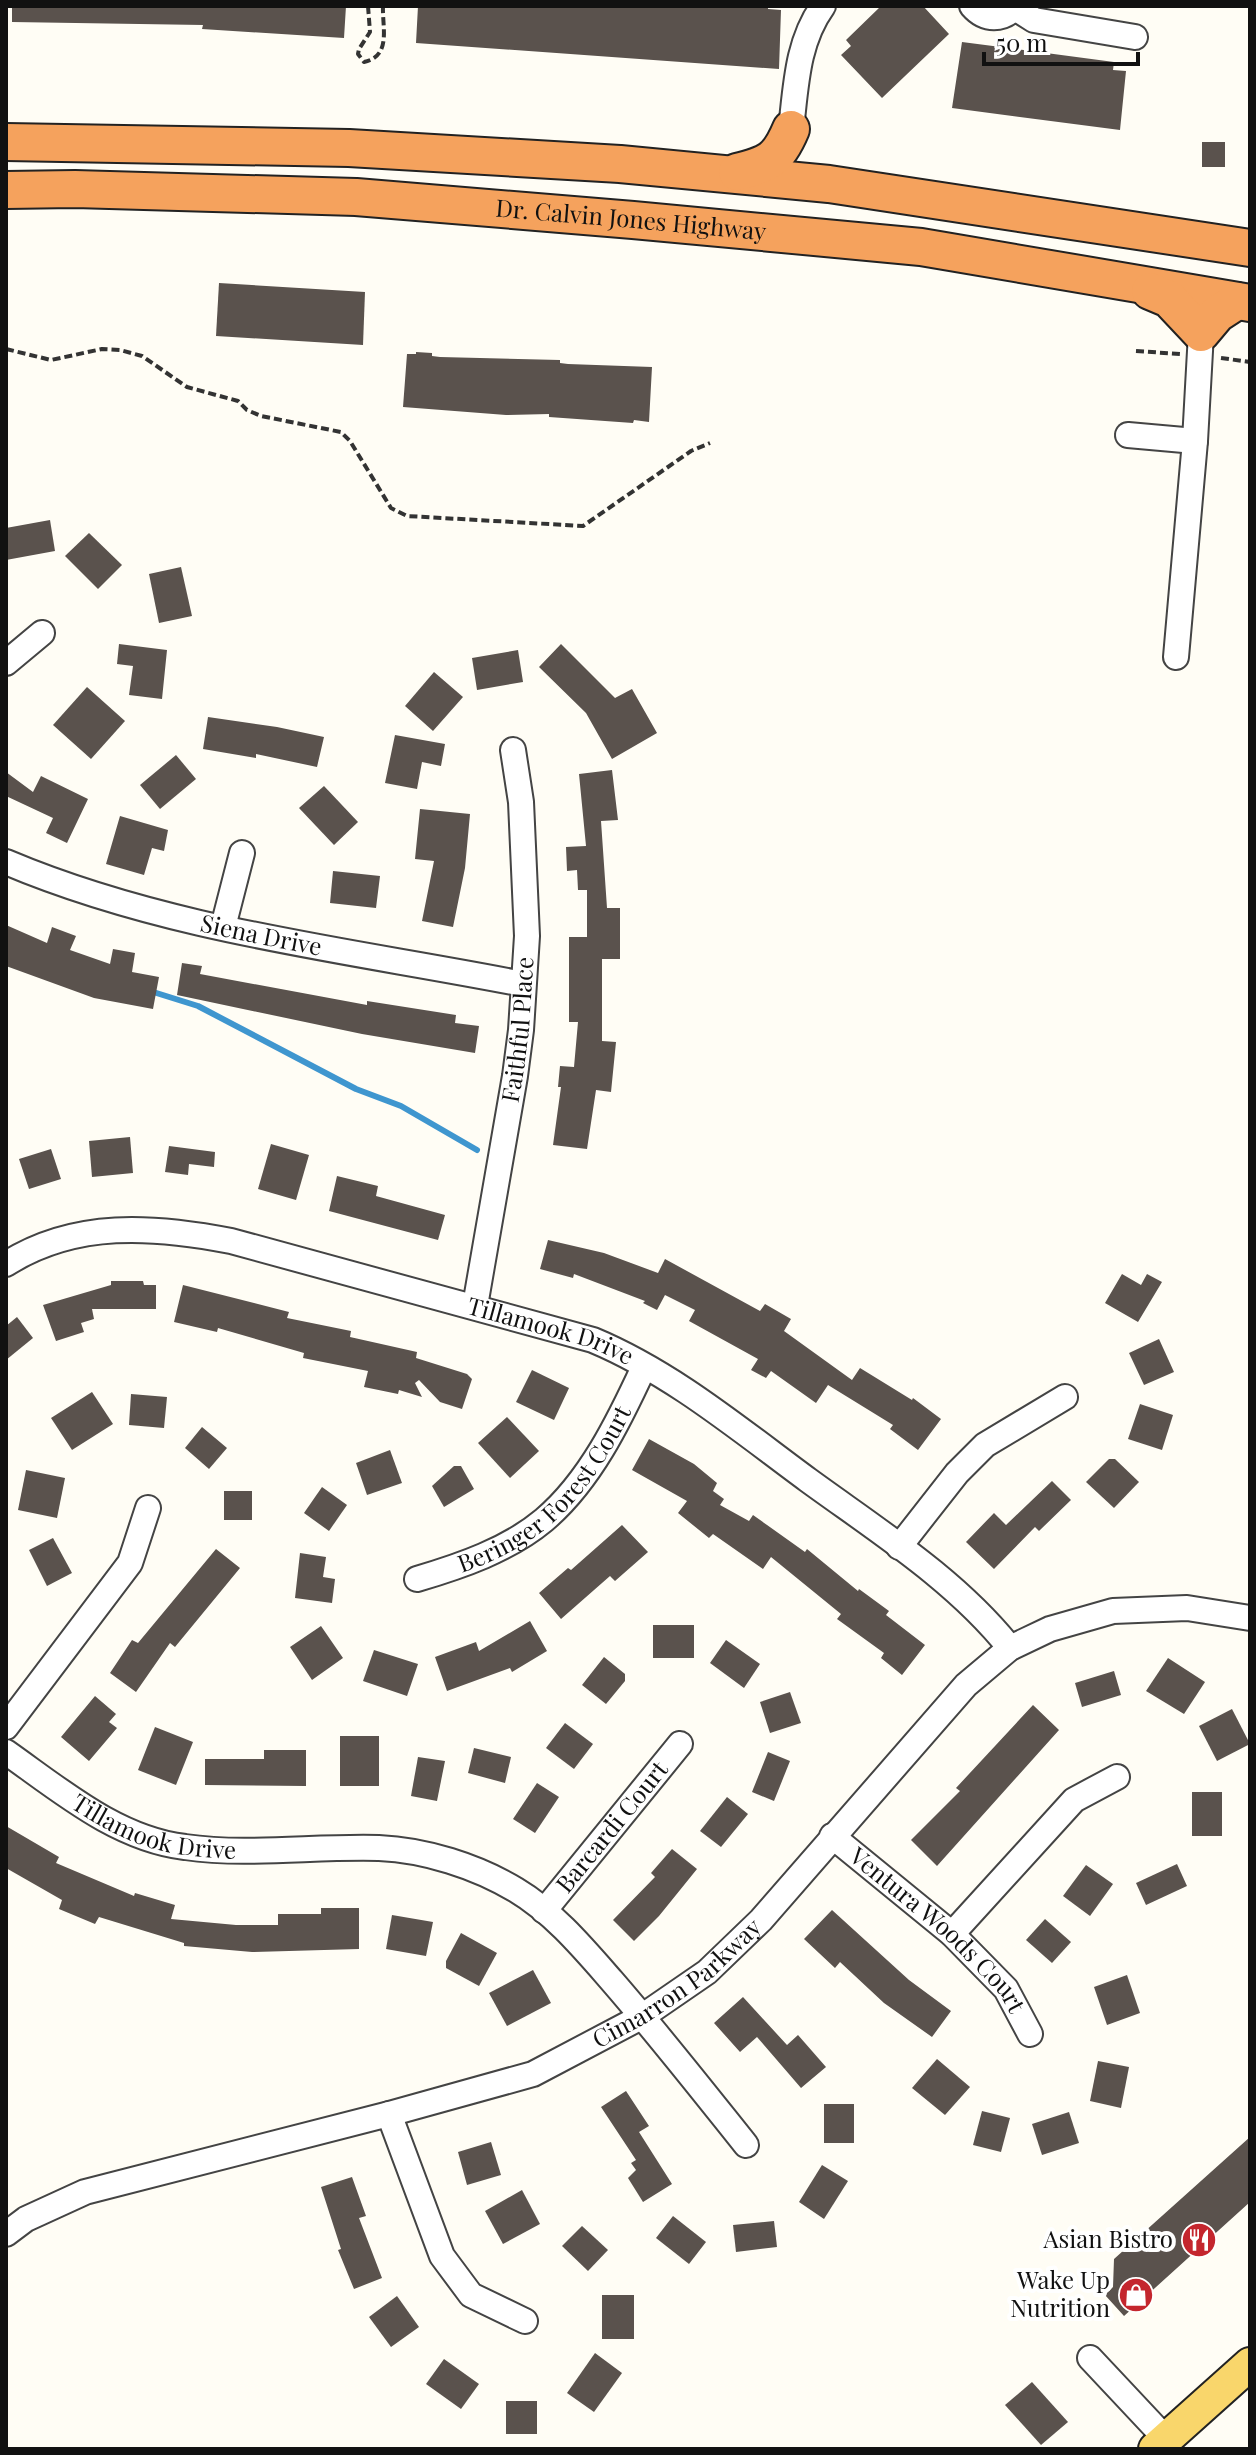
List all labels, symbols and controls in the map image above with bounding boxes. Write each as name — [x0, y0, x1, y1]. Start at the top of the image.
scale bar — [984, 16, 1138, 66]
text: 50 m — [996, 26, 1048, 58]
street label: Dr. Calvin Jones Highway — [494, 191, 768, 246]
street label: Siena Drive — [198, 906, 325, 962]
street label: Faithful Place — [493, 956, 540, 1105]
street label: Tillamook Drive — [464, 1288, 640, 1371]
street label: Beringer Forest Court — [453, 1399, 637, 1579]
street label: Barcardi Court — [547, 1753, 674, 1898]
street label: Tillamook Drive — [67, 1785, 237, 1865]
street label: Ventura Woods Court — [843, 1838, 1034, 2018]
street label: Cimarron Parkway — [586, 1910, 767, 2054]
restaurant icon: Asian Bistro — [1180, 2221, 1218, 2259]
place label: Asian Bistro — [1042, 2222, 1173, 2254]
place label: Wake Up Nutrition — [1010, 2263, 1110, 2323]
shop icon: Wake Up Nutrition — [1117, 2276, 1155, 2314]

